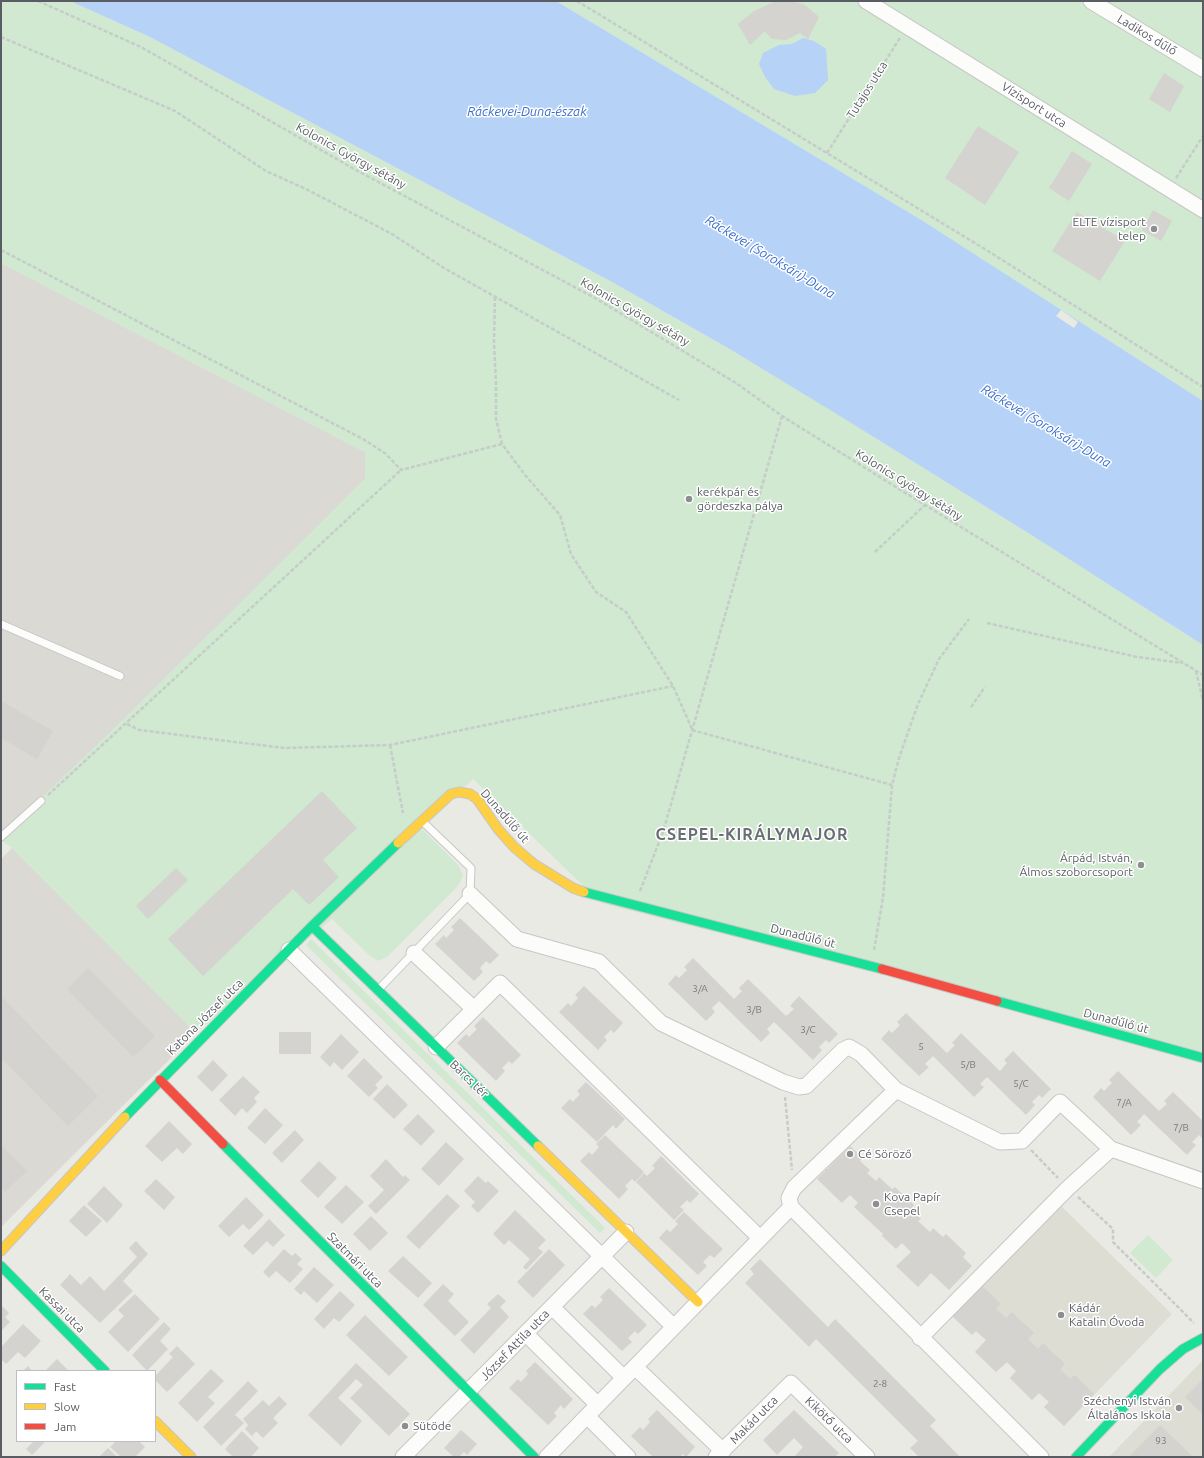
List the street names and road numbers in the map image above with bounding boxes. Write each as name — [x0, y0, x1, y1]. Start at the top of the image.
street label: Ladikos dűlő — [1115, 12, 1179, 58]
street label: Tutajos utca — [844, 59, 890, 121]
street label: Vízisport utca — [999, 79, 1069, 131]
street label: Kolonics György sétány — [294, 120, 408, 192]
street label: Kolonics György sétány — [578, 275, 692, 349]
street label: Kolonics György sétány — [853, 446, 965, 524]
street label: Dunadűlő út — [478, 786, 532, 846]
street label: Dunadűlő út — [769, 921, 837, 951]
street label: Katona József utca — [164, 976, 246, 1058]
street label: Dunadűlő út — [1082, 1005, 1150, 1037]
street label: Barcs tér — [447, 1057, 491, 1101]
street label: Szatmári utca — [324, 1229, 386, 1291]
street label: Kassai utca — [36, 1284, 88, 1336]
street label: József Attila utca — [478, 1307, 552, 1383]
street label: Makád utca — [727, 1393, 781, 1447]
street label: Kikötő utca — [802, 1394, 856, 1446]

